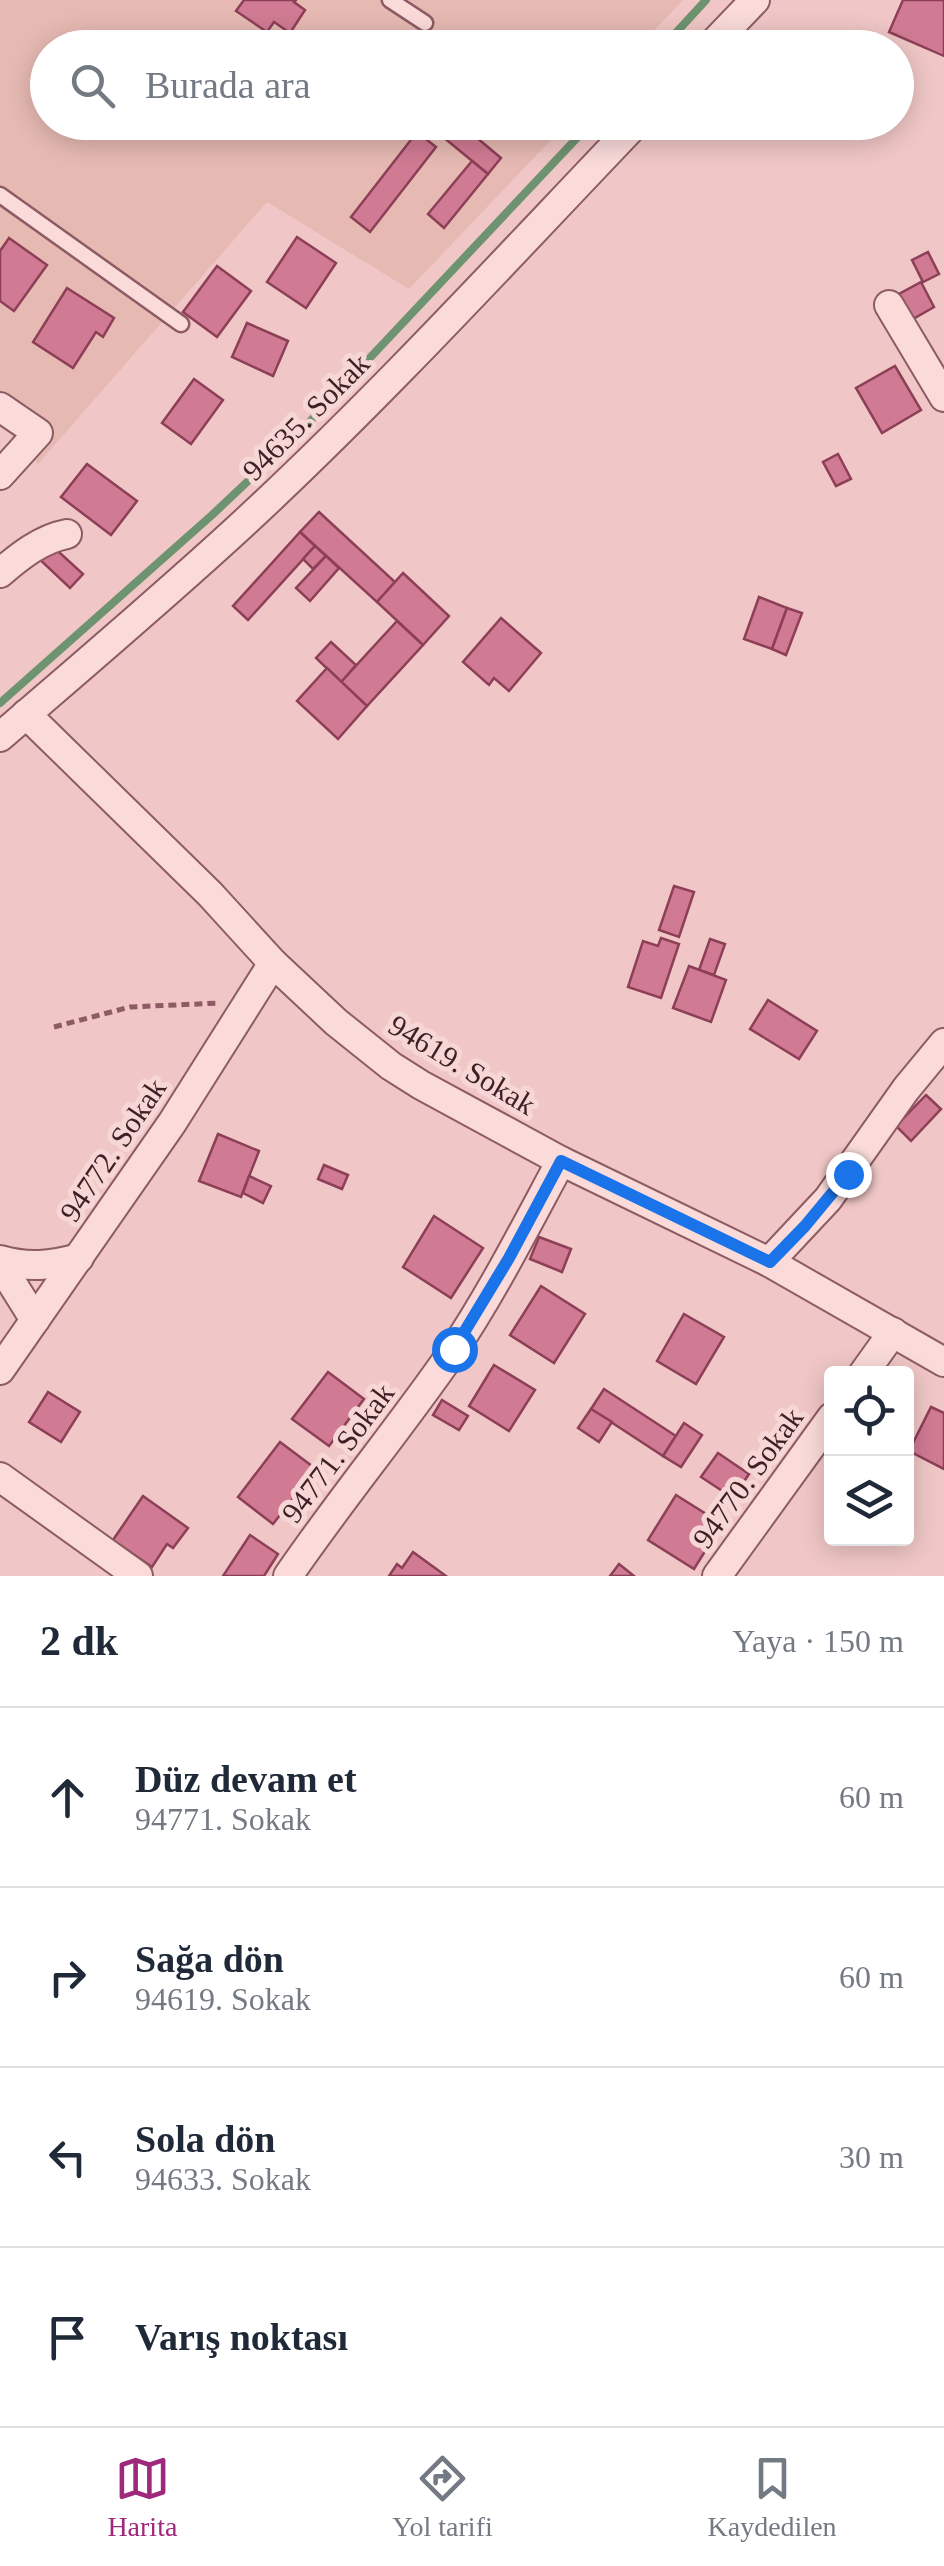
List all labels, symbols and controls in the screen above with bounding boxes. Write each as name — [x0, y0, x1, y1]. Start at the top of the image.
search box — [30, 30, 914, 140]
icon: search — [65, 58, 120, 113]
text: Burada ara — [145, 64, 311, 106]
street label: 94635. Sokak — [236, 347, 376, 487]
street label: 94619. Sokak — [383, 1008, 541, 1121]
street label: 94772. Sokak — [53, 1072, 172, 1227]
route end — [826, 1152, 872, 1198]
route start — [432, 1327, 478, 1373]
map controls — [824, 1366, 914, 1546]
button: locate — [824, 1366, 914, 1456]
street label: 94771. Sokak — [275, 1377, 400, 1529]
street label: 94770. Sokak — [686, 1401, 809, 1554]
button: layers — [824, 1456, 914, 1546]
text: 2 dk — [40, 1618, 118, 1664]
text: Yaya · 150 m — [732, 1623, 904, 1659]
text: Düz devam et — [135, 1758, 357, 1800]
icon: ahead — [40, 1770, 95, 1825]
text: 60 m — [839, 1779, 904, 1815]
text: 94771. Sokak — [135, 1801, 311, 1837]
text: Sağa dön — [135, 1938, 284, 1980]
icon: right — [40, 1950, 95, 2005]
text: 60 m — [839, 1959, 904, 1995]
text: 94619. Sokak — [135, 1981, 311, 2017]
text: Sola dön — [135, 2118, 275, 2160]
icon: left — [40, 2130, 95, 2185]
text: 30 m — [839, 2139, 904, 2175]
text: 94633. Sokak — [135, 2161, 311, 2197]
icon: arrive — [40, 2310, 95, 2365]
text: Varış noktası — [135, 2316, 348, 2358]
tab: Harita — [107, 2451, 177, 2543]
tab: Yol tarifi — [392, 2451, 493, 2543]
tab: Kaydedilen — [708, 2451, 837, 2543]

